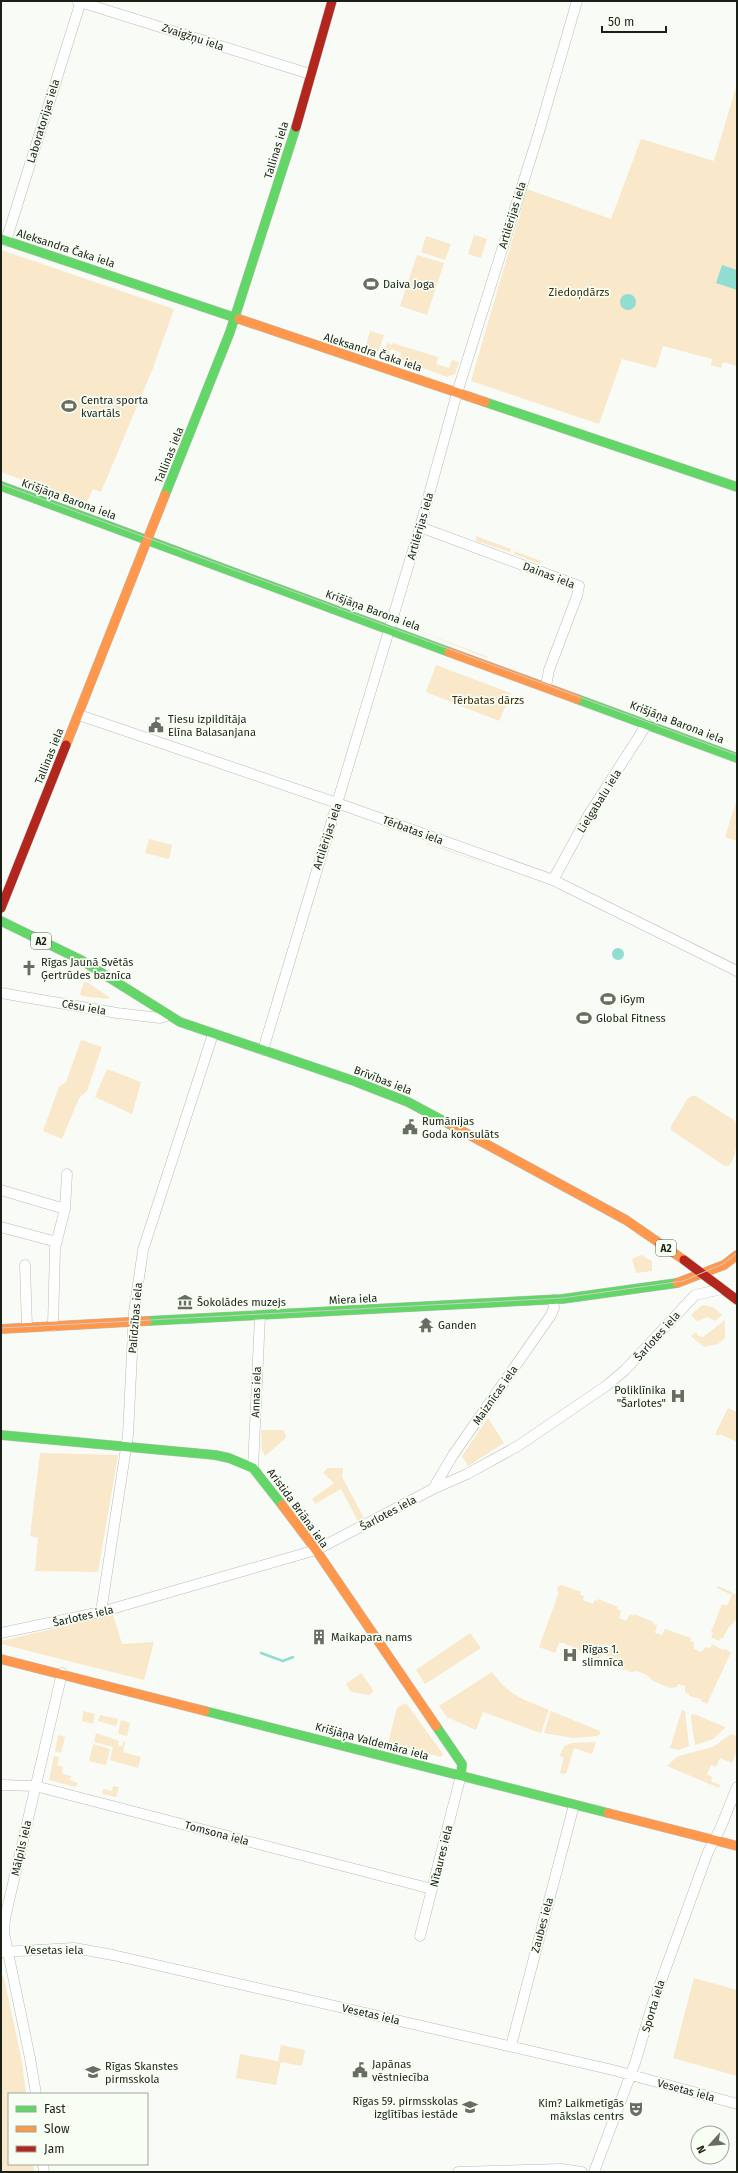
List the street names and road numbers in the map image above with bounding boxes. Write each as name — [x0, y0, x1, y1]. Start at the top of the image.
street label: Zvaigžņu iela — [160, 21, 225, 55]
street label: Laboratorijas iela — [25, 78, 62, 165]
street label: Tallinas iela — [262, 120, 291, 180]
street label: Artilērijas iela — [496, 180, 529, 250]
street label: Aleksandra Čaka iela — [15, 226, 117, 270]
street label: Aleksandra Čaka iela — [322, 330, 424, 374]
street label: Tallinas iela — [152, 425, 187, 485]
street label: Krišjāņa Barona iela — [19, 476, 118, 524]
street label: Artilērijas iela — [405, 491, 436, 561]
street label: Dainas iela — [521, 560, 577, 591]
street label: Krišjāņa Barona iela — [323, 587, 422, 635]
street label: Krišjāņa Barona iela — [627, 698, 726, 747]
street label: Tallinas iela — [32, 726, 67, 786]
street label: Lielgabalu iela — [575, 767, 624, 835]
street label: Artilērijas iela — [311, 801, 344, 871]
street label: Tērbatas iela — [381, 813, 445, 847]
road number: A2 — [31, 933, 51, 949]
street label: Cēsu iela — [61, 997, 107, 1018]
street label: Brīvības iela — [352, 1063, 414, 1098]
road number: A2 — [656, 1240, 676, 1256]
street label: Palīdzības iela — [126, 1282, 145, 1354]
street label: Miera iela — [328, 1292, 378, 1307]
street label: Šarlotes iela — [631, 1308, 683, 1364]
street label: Maiznīcas iela — [470, 1363, 521, 1427]
street label: Annas iela — [249, 1366, 264, 1418]
street label: Aristida Briāna iela — [264, 1466, 331, 1551]
street label: Šarlotes iela — [357, 1492, 419, 1534]
street label: Šarlotes iela — [51, 1602, 115, 1630]
street label: Krišjāņa Valdemāra iela — [313, 1720, 430, 1764]
street label: Mālpils iela — [9, 1819, 34, 1877]
street label: Tomsona iela — [183, 1819, 250, 1848]
street label: Nītaures iela — [428, 1824, 455, 1888]
street label: Zaubes iela — [529, 1896, 556, 1954]
street label: Vesetas iela — [24, 1944, 84, 1957]
street label: Sporta iela — [639, 1978, 668, 2034]
street label: Vesetas iela — [341, 2002, 401, 2027]
street label: Vesetas iela — [656, 2077, 716, 2104]

